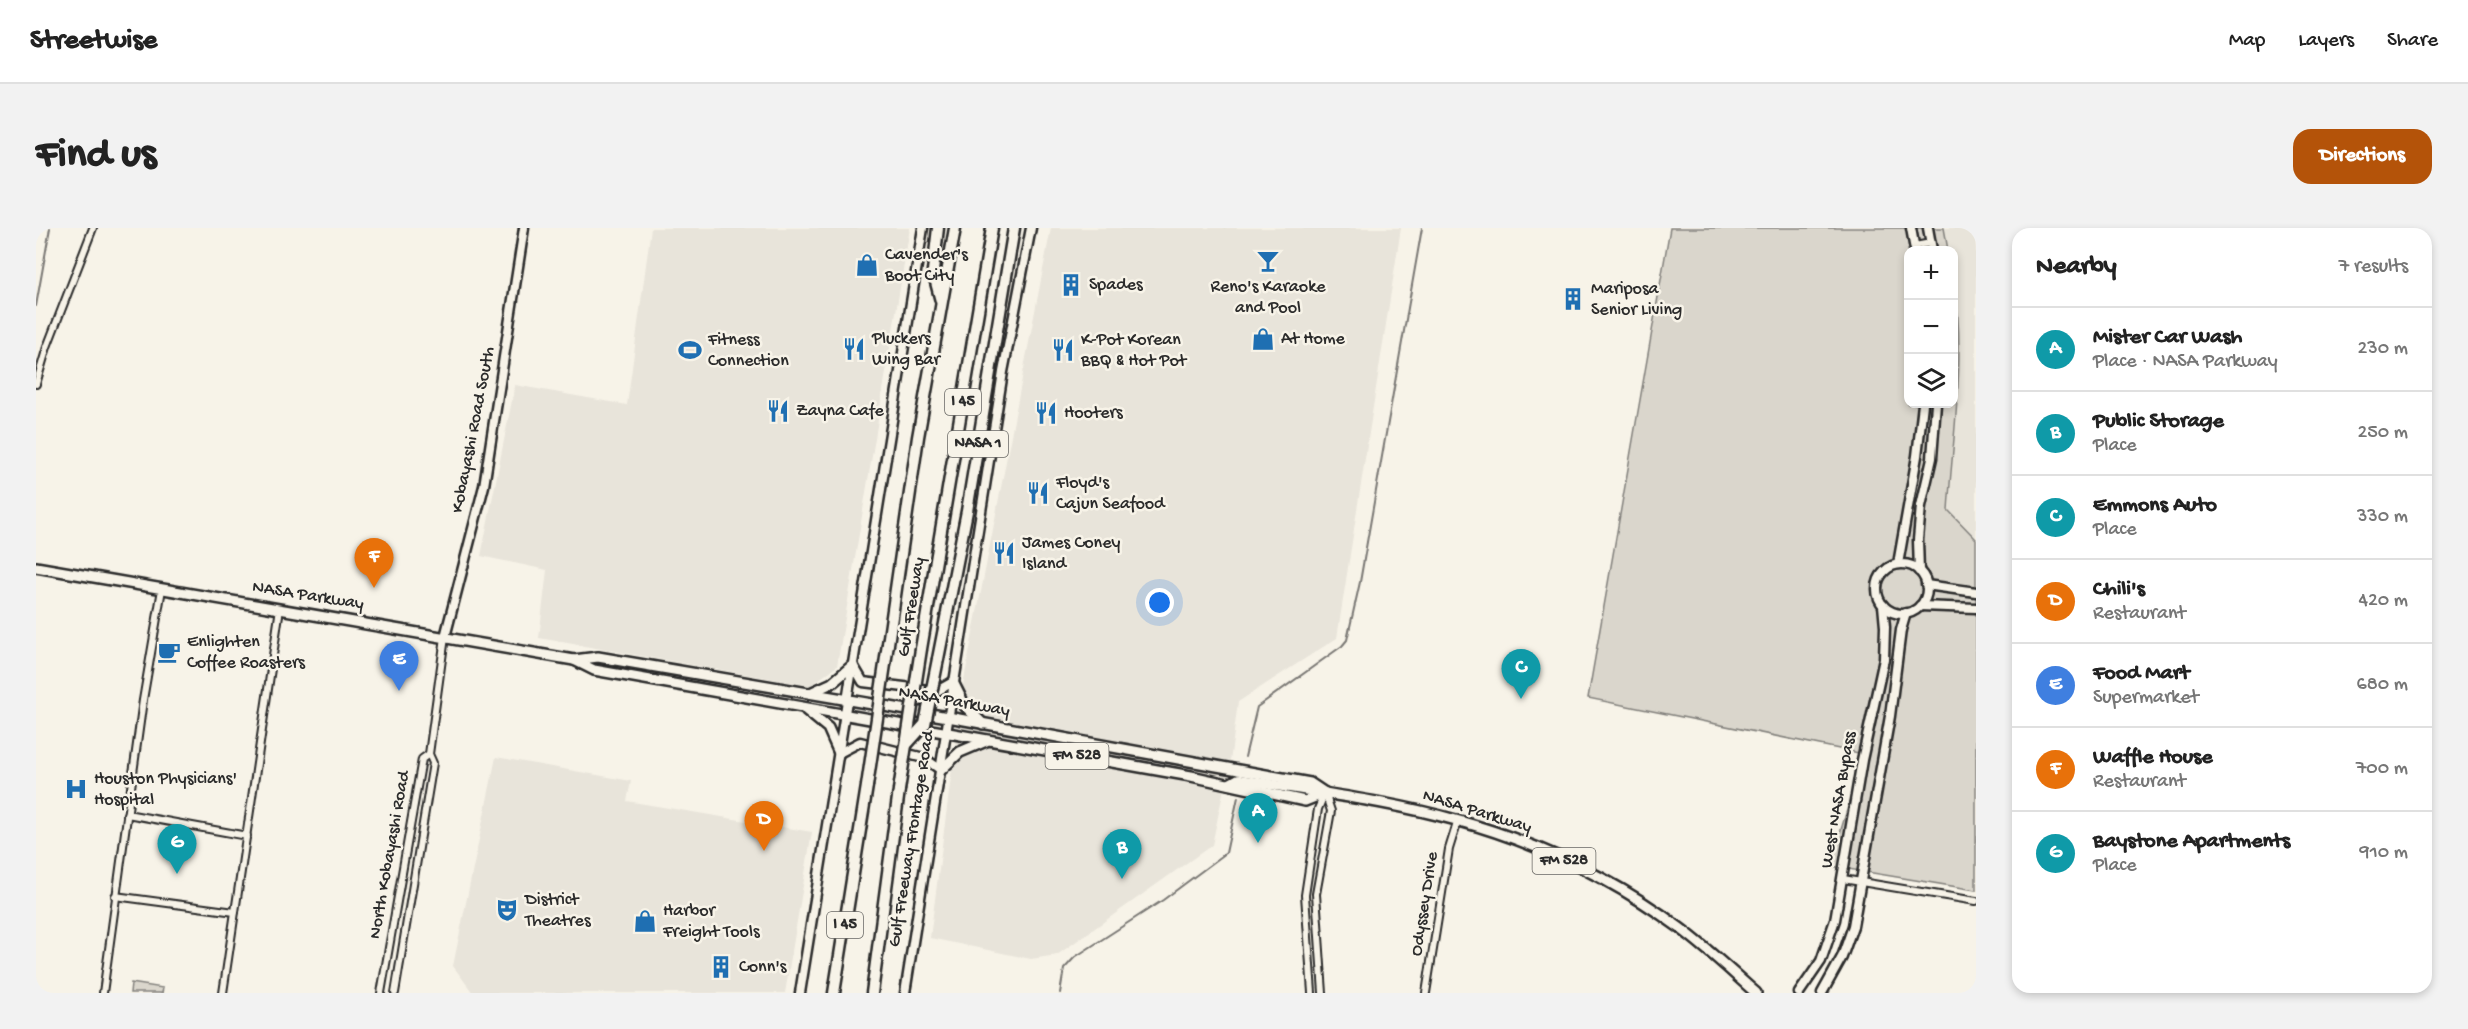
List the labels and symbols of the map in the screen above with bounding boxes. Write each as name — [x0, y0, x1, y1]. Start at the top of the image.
place label: Cavender's Boot City — [884, 245, 969, 287]
bar icon: Reno's Karaoke and Pool — [1255, 248, 1281, 274]
shop icon: Cavender's Boot City — [854, 252, 880, 278]
building icon: Spades — [1058, 272, 1084, 298]
place label: Spades — [1089, 275, 1144, 296]
place label: Reno's Karaoke and Pool — [1210, 277, 1326, 319]
place label: Mariposa Senior Living — [1591, 279, 1682, 321]
building icon: Mariposa Senior Living — [1560, 286, 1586, 312]
shop icon: At Home — [1250, 326, 1276, 352]
place label: Pluckers Wing Bar — [871, 329, 941, 371]
place label: At Home — [1281, 329, 1346, 350]
place label: Fitness Connection — [707, 330, 789, 372]
place label: K-Pot Korean BBQ & Hot Pot — [1080, 330, 1188, 372]
restaurant icon: Pluckers Wing Bar — [841, 336, 867, 362]
sports icon: Fitness Connection — [677, 337, 703, 363]
restaurant icon: K-Pot Korean BBQ & Hot Pot — [1050, 337, 1076, 363]
street label: Kobayashi Road South — [448, 345, 500, 515]
road number: I 45 — [945, 389, 981, 415]
restaurant icon: Zayna Cafe — [765, 398, 791, 424]
restaurant icon: Hooters — [1033, 400, 1059, 426]
place label: Zayna Cafe — [796, 401, 885, 422]
place label: Hooters — [1064, 403, 1124, 424]
road number: NASA 1 — [948, 431, 1008, 457]
place label: Floyd's Cajun Seafood — [1055, 473, 1166, 515]
restaurant icon: Floyd's Cajun Seafood — [1025, 480, 1051, 506]
place label: James Coney Island — [1022, 533, 1120, 575]
pin: F — [354, 538, 394, 588]
restaurant icon: James Coney Island — [991, 540, 1017, 566]
street label: Gulf Freeway — [894, 556, 930, 658]
street label: NASA Parkway — [251, 577, 365, 615]
your location — [1145, 588, 1174, 617]
place label: Enlighten Coffee Roasters — [187, 632, 306, 674]
cafe icon: Enlighten Coffee Roasters — [156, 639, 182, 665]
pin: E — [380, 642, 418, 691]
pin: C — [1502, 650, 1540, 699]
street label: NASA Parkway — [897, 682, 1011, 722]
street label: Gulf Freeway Frontage Road — [885, 728, 940, 949]
street label: West NASA Bypass — [1817, 729, 1862, 870]
road number: FM 528 — [1046, 743, 1108, 769]
street label: North Kobayashi Road — [365, 768, 415, 941]
place label: Houston Physicians' Hospital — [94, 769, 237, 811]
hospital icon: Houston Physicians' Hospital — [63, 776, 89, 802]
street label: NASA Parkway — [1420, 785, 1534, 839]
pin: A — [1238, 794, 1278, 843]
pin: D — [744, 802, 784, 851]
pin: G — [158, 824, 196, 874]
pin: B — [1102, 830, 1142, 879]
road number: FM 528 — [1532, 848, 1595, 874]
street label: Odyssey Drive — [1406, 850, 1444, 958]
place label: District Theatres — [524, 890, 592, 932]
theatre icon: District Theatres — [494, 897, 520, 923]
place label: Harbor Freight Tools — [662, 901, 761, 943]
shop icon: Harbor Freight Tools — [632, 908, 658, 934]
road number: I 45 — [827, 912, 863, 938]
building icon: Conn's — [708, 954, 734, 980]
place label: Conn's — [739, 957, 788, 978]

